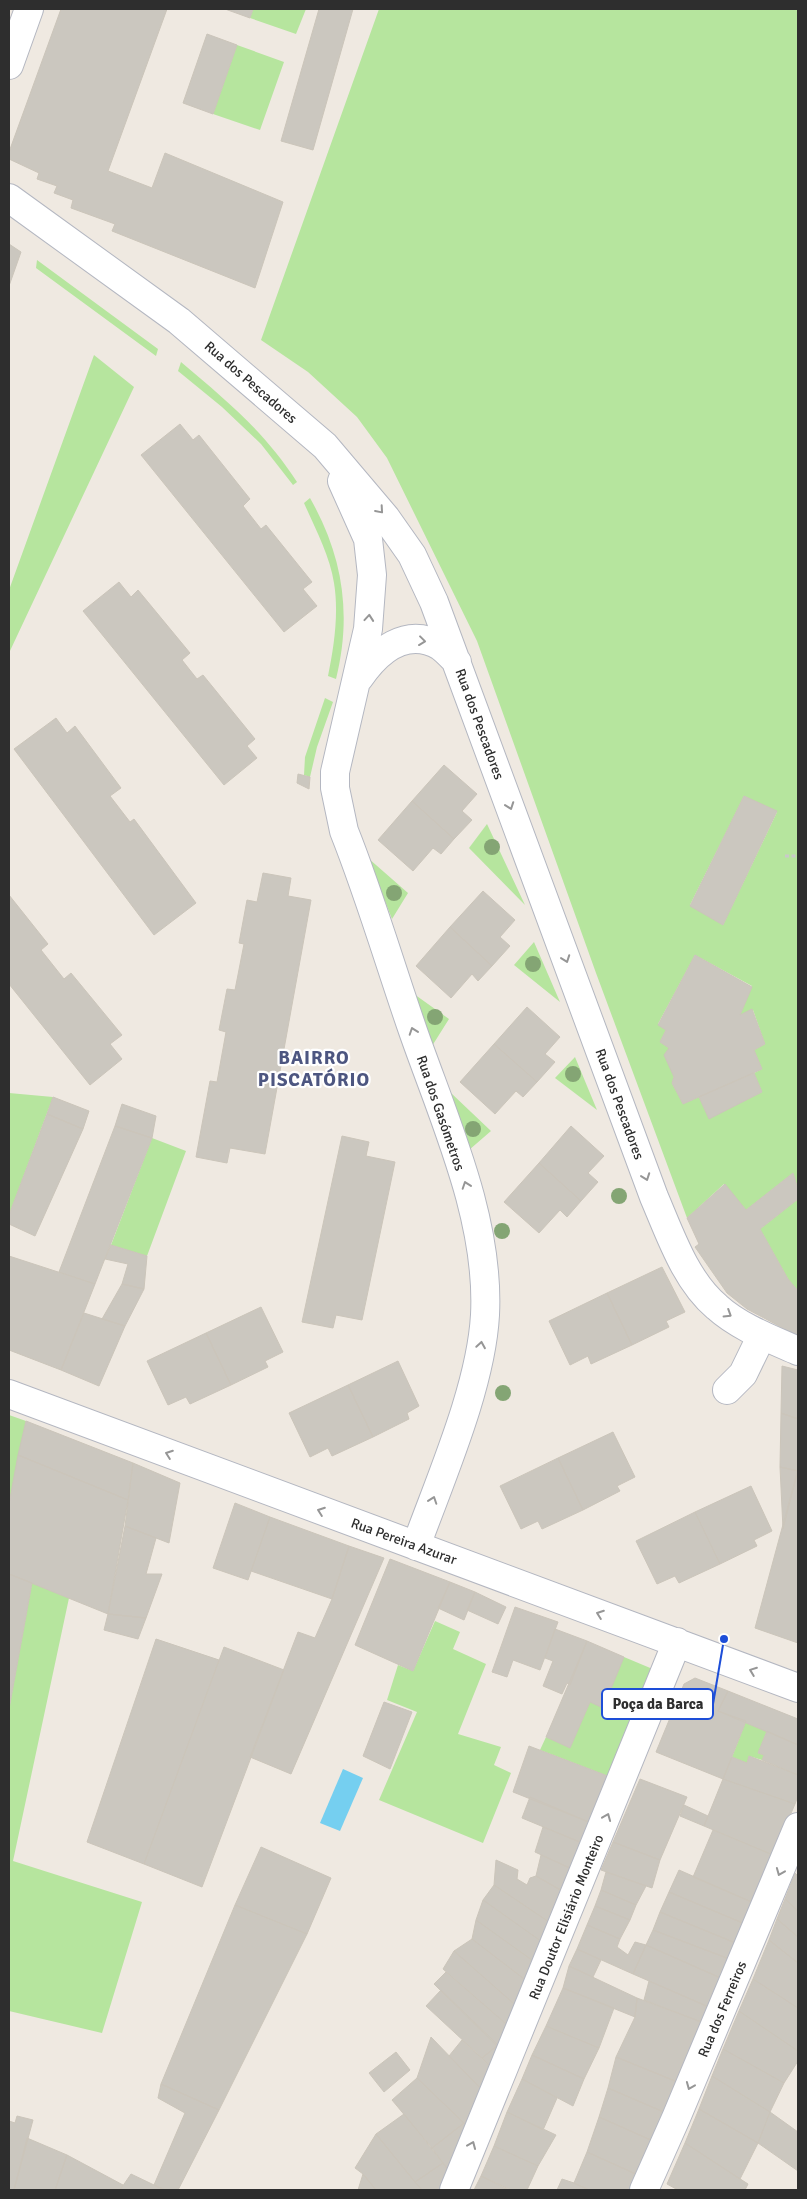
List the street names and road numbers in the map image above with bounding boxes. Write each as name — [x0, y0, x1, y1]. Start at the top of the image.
street label: Rua dos Pescadores — [201, 338, 300, 427]
street label: Rua dos Pescadores — [452, 666, 508, 782]
street label: Rua dos Pescadores — [592, 1046, 648, 1162]
street label: Rua dos Gasómetros — [413, 1053, 468, 1173]
street label: Rua Pereira Azurar — [349, 1514, 460, 1569]
street label: Rua Doutor Elisiário Monteiro — [526, 1832, 607, 2002]
street label: Rua dos Ferreiros — [695, 1959, 750, 2060]

